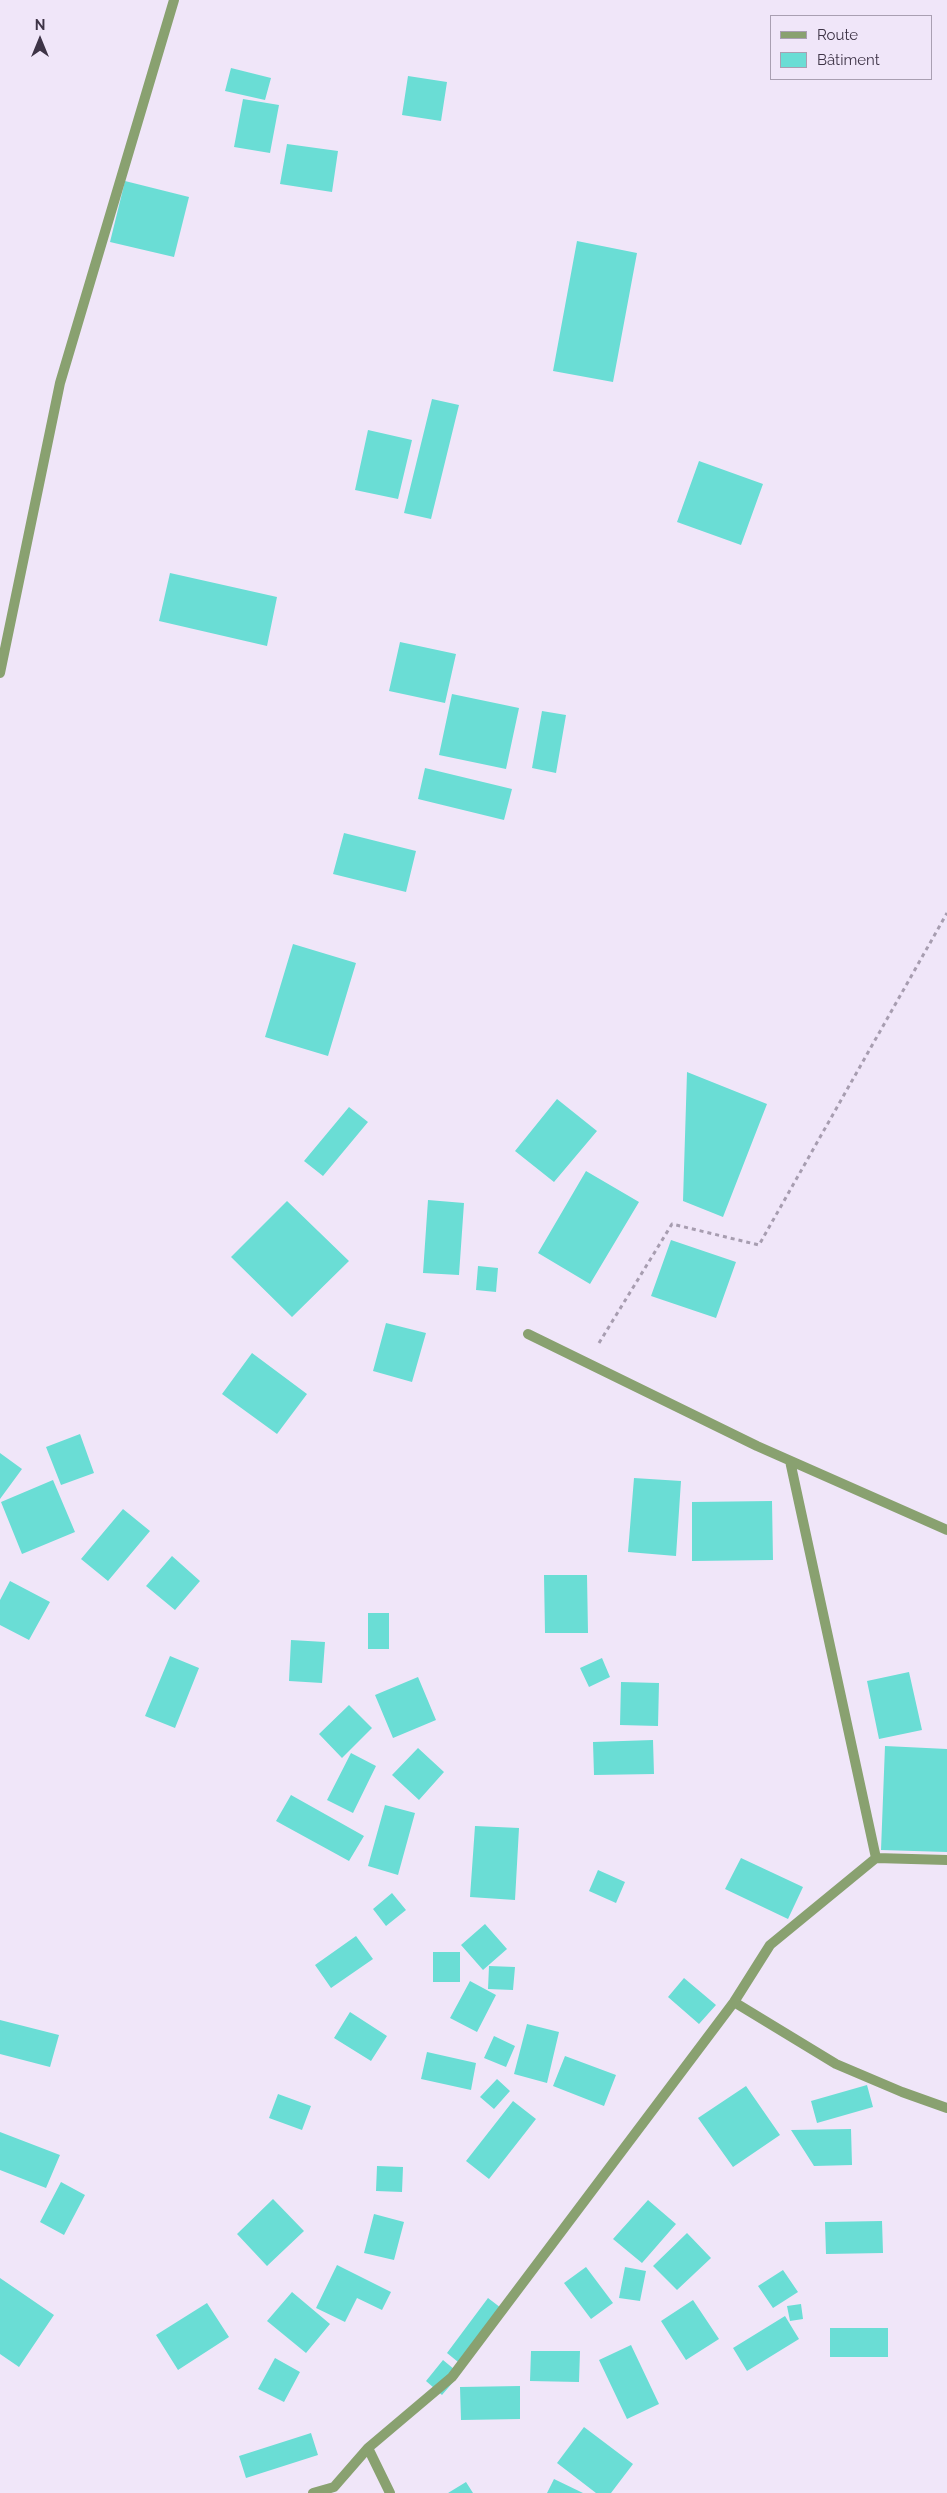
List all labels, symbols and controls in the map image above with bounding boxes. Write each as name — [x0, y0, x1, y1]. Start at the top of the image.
north arrow — [15, 15, 65, 65]
legend — [770, 15, 932, 80]
text: N — [35, 17, 45, 33]
text: Route — [817, 26, 858, 44]
text: Bâtiment — [817, 51, 880, 69]

